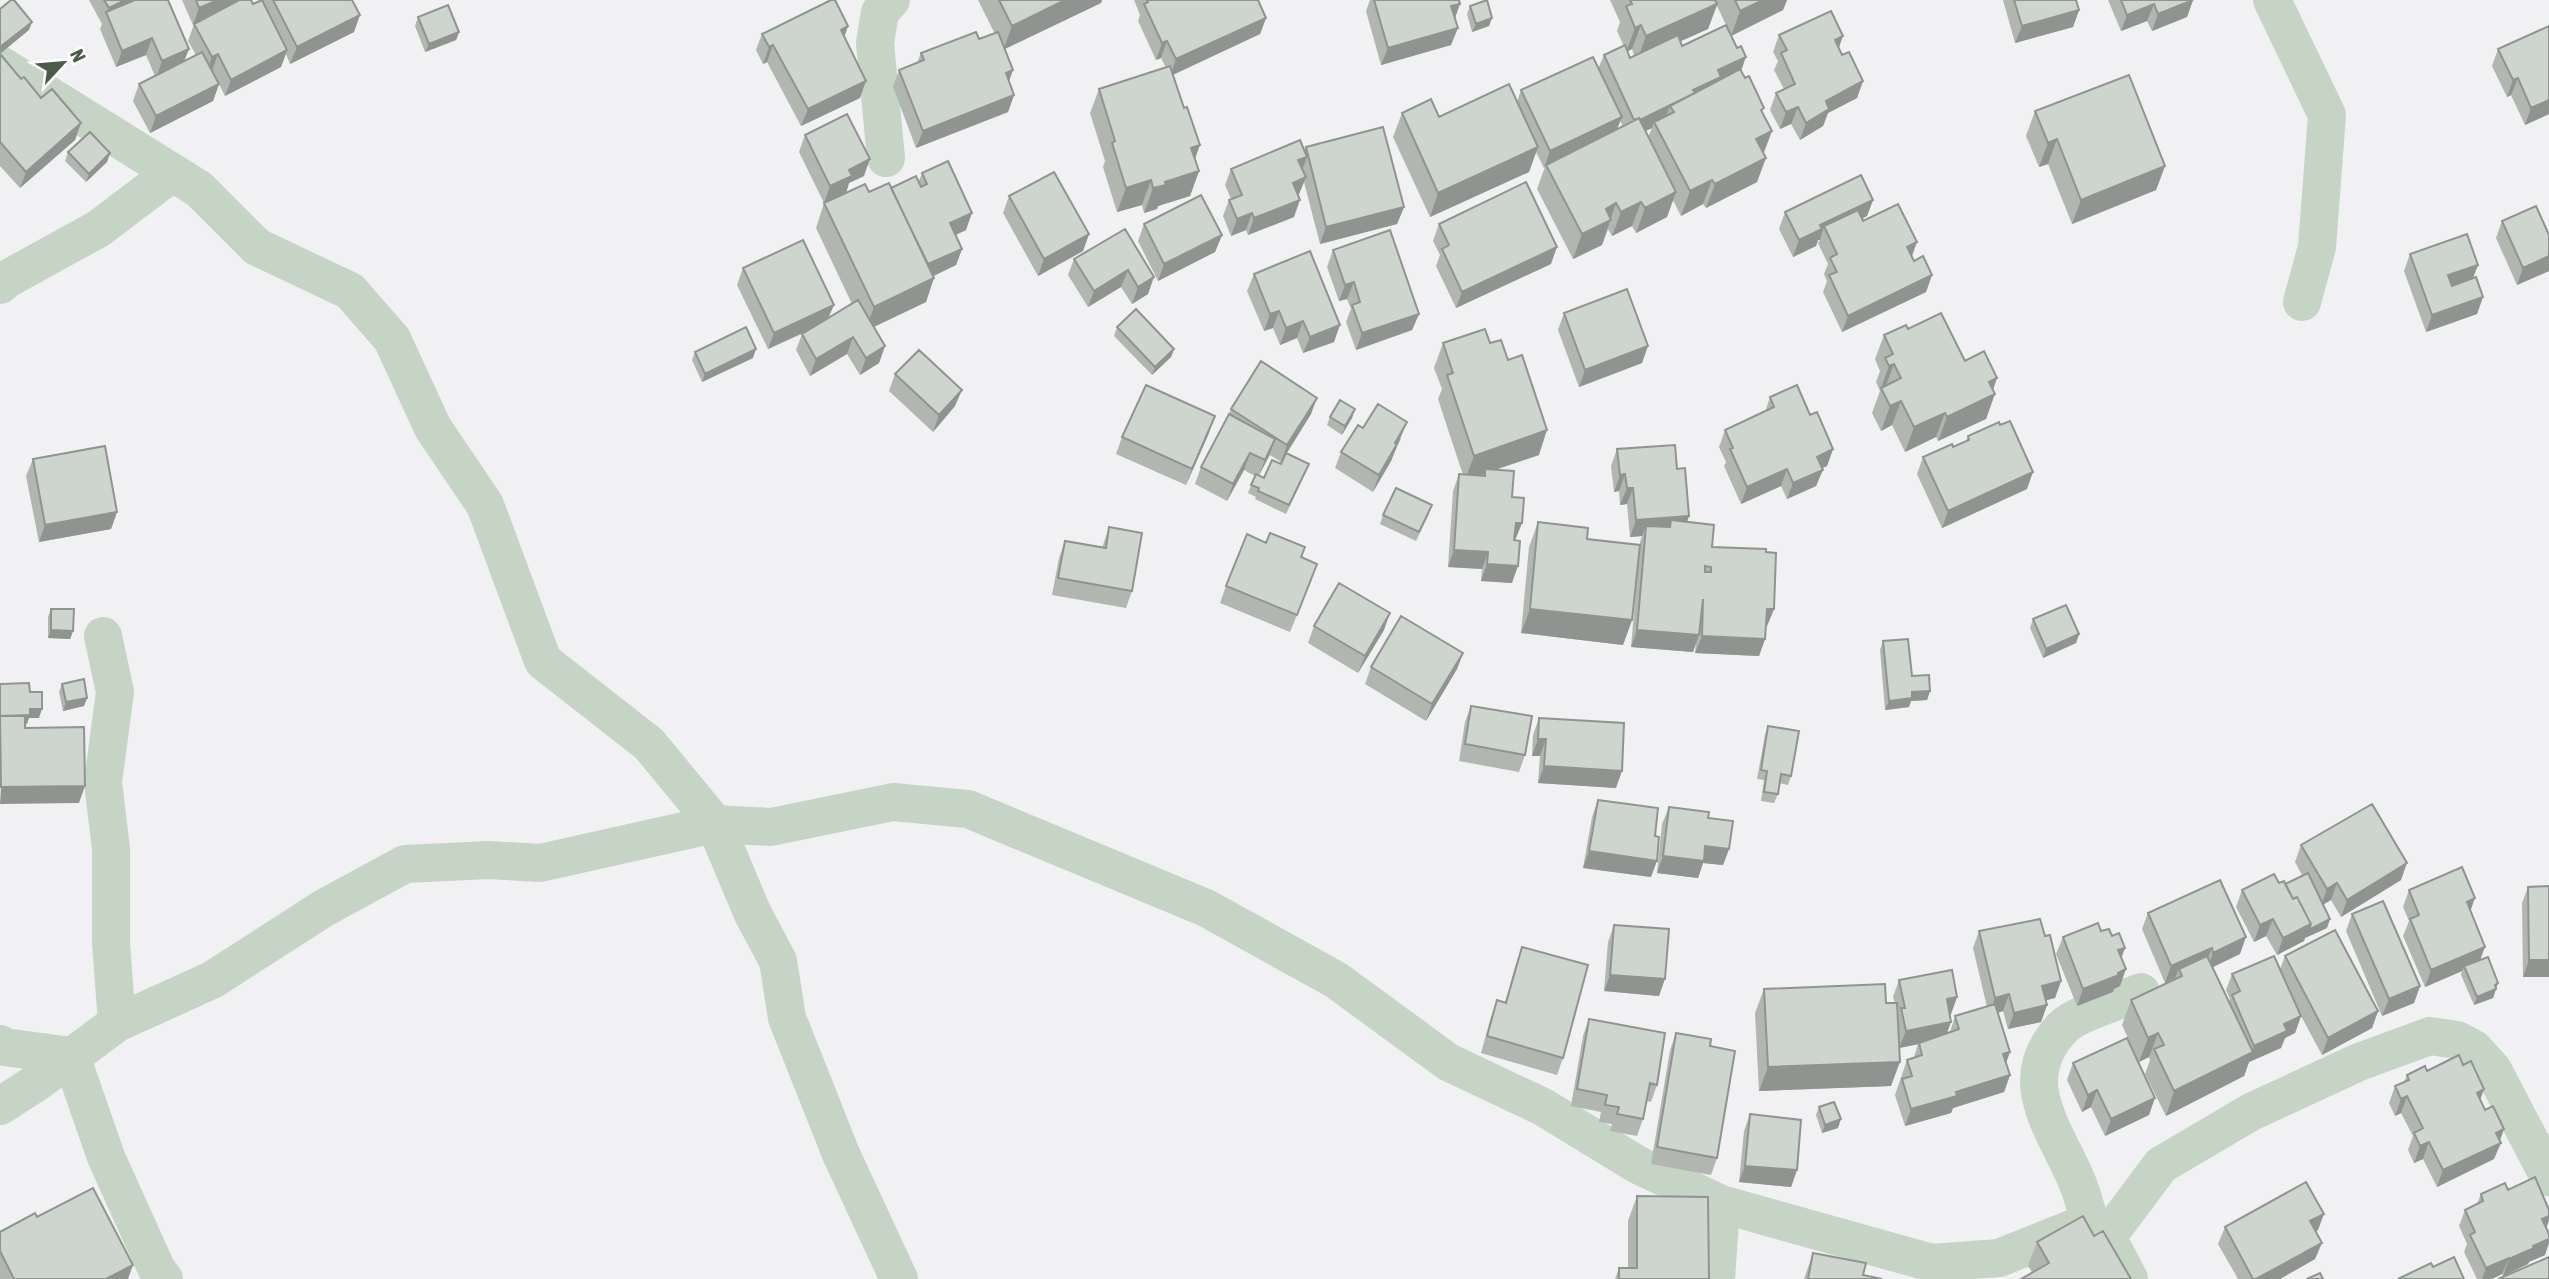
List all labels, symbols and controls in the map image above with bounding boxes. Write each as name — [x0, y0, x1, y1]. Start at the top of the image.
north arrow — [28, 28, 98, 98]
text: N — [66, 46, 91, 65]

